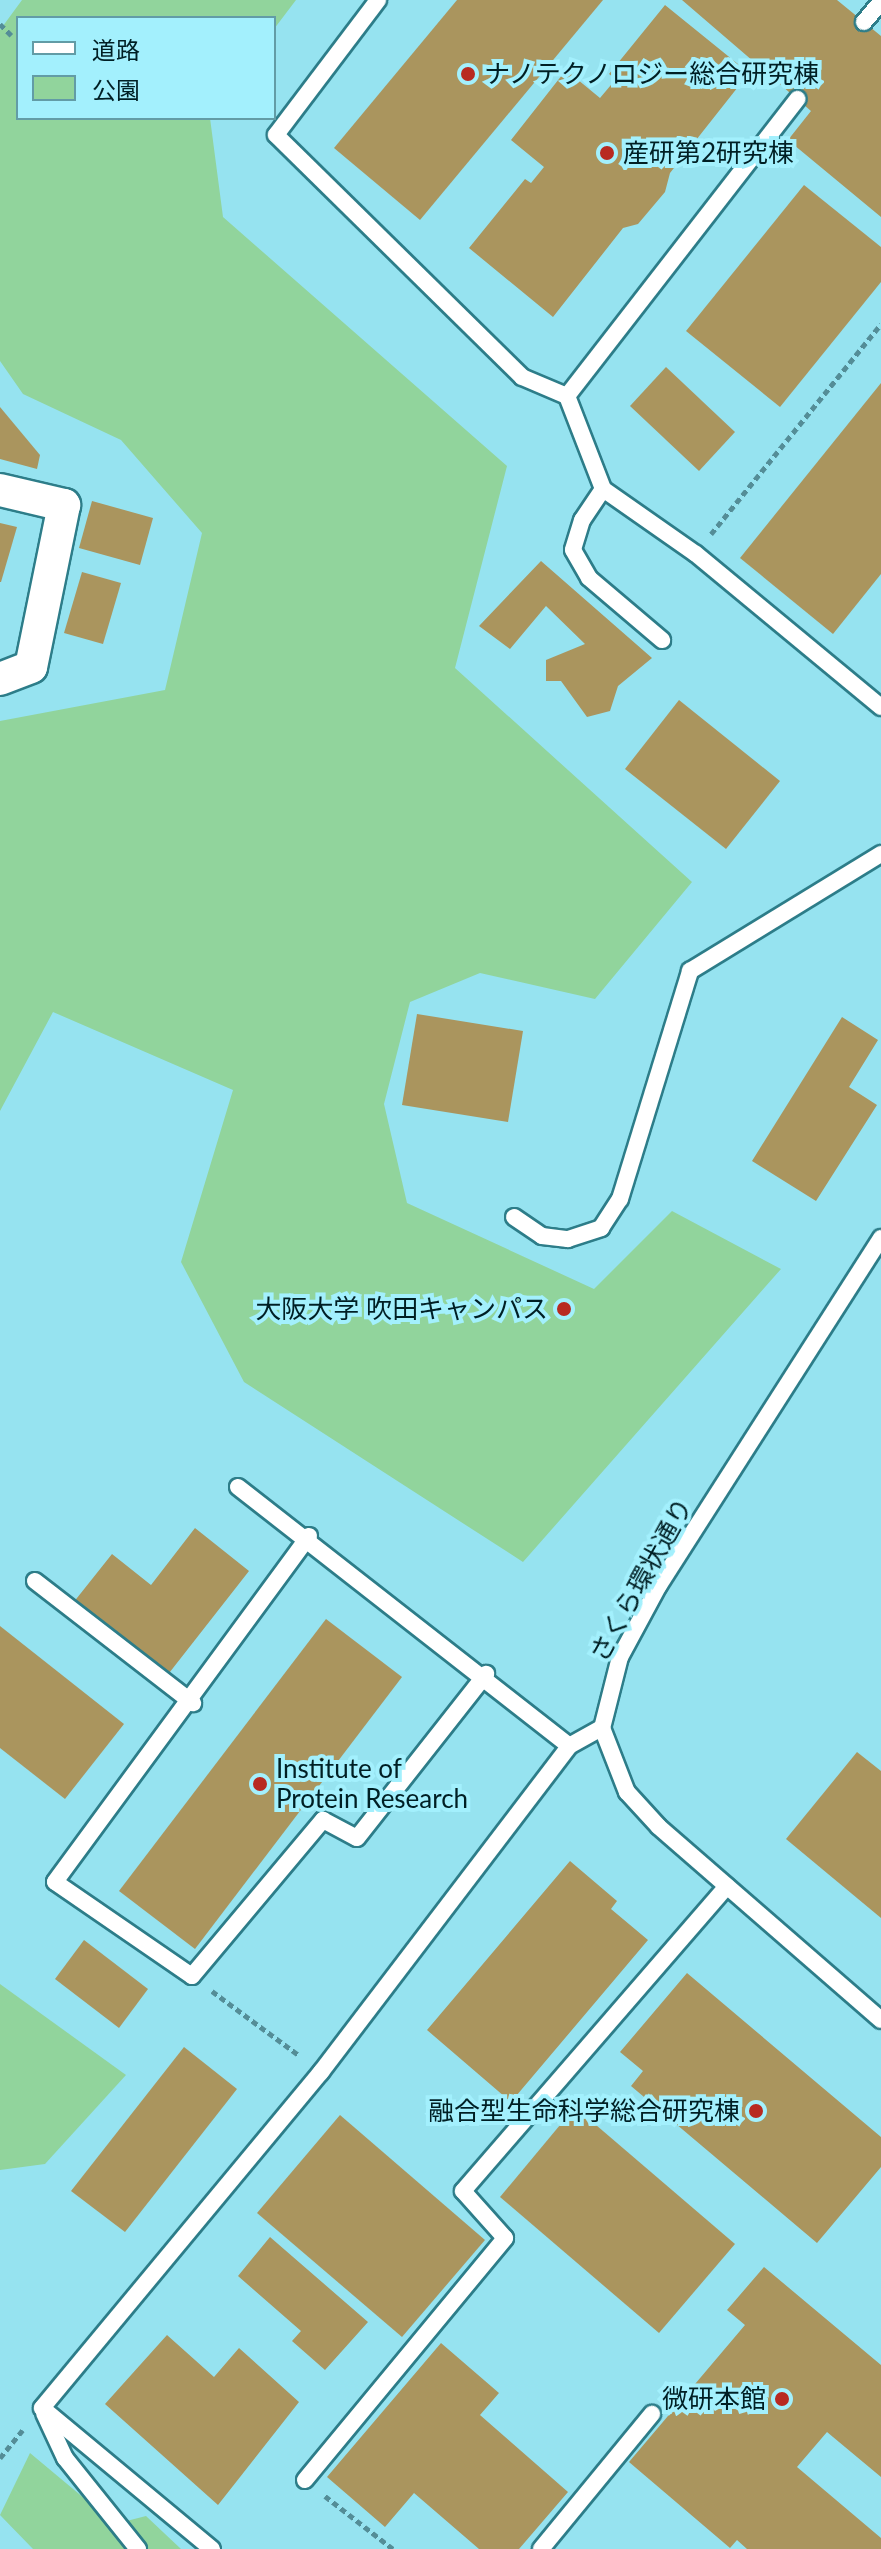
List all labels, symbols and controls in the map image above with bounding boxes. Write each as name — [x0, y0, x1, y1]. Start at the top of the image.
legend — [16, 16, 276, 120]
text: 道路 — [92, 35, 140, 64]
place label: ナノテクノロジー総合研究棟 — [484, 58, 822, 90]
marker: ナノテクノロジー総合研究棟 — [459, 65, 477, 83]
text: 公園 — [92, 75, 140, 104]
place label: 産研第2研究棟 — [623, 137, 794, 169]
marker: 産研第2研究棟 — [598, 144, 616, 162]
place label: 大阪大学 吹田キャンパス — [255, 1293, 548, 1325]
marker: 大阪大学 吹田キャンパス — [555, 1300, 573, 1318]
street label: さくら環状通り — [583, 1493, 699, 1667]
place label: Institute of Protein Research — [276, 1753, 468, 1814]
marker: Institute of Protein Research — [251, 1775, 269, 1793]
place label: 融合型生命科学総合研究棟 — [428, 2095, 740, 2127]
marker: 融合型生命科学総合研究棟 — [747, 2102, 765, 2120]
place label: 微研本館 — [662, 2383, 766, 2415]
marker: 微研本館 — [773, 2390, 791, 2408]

